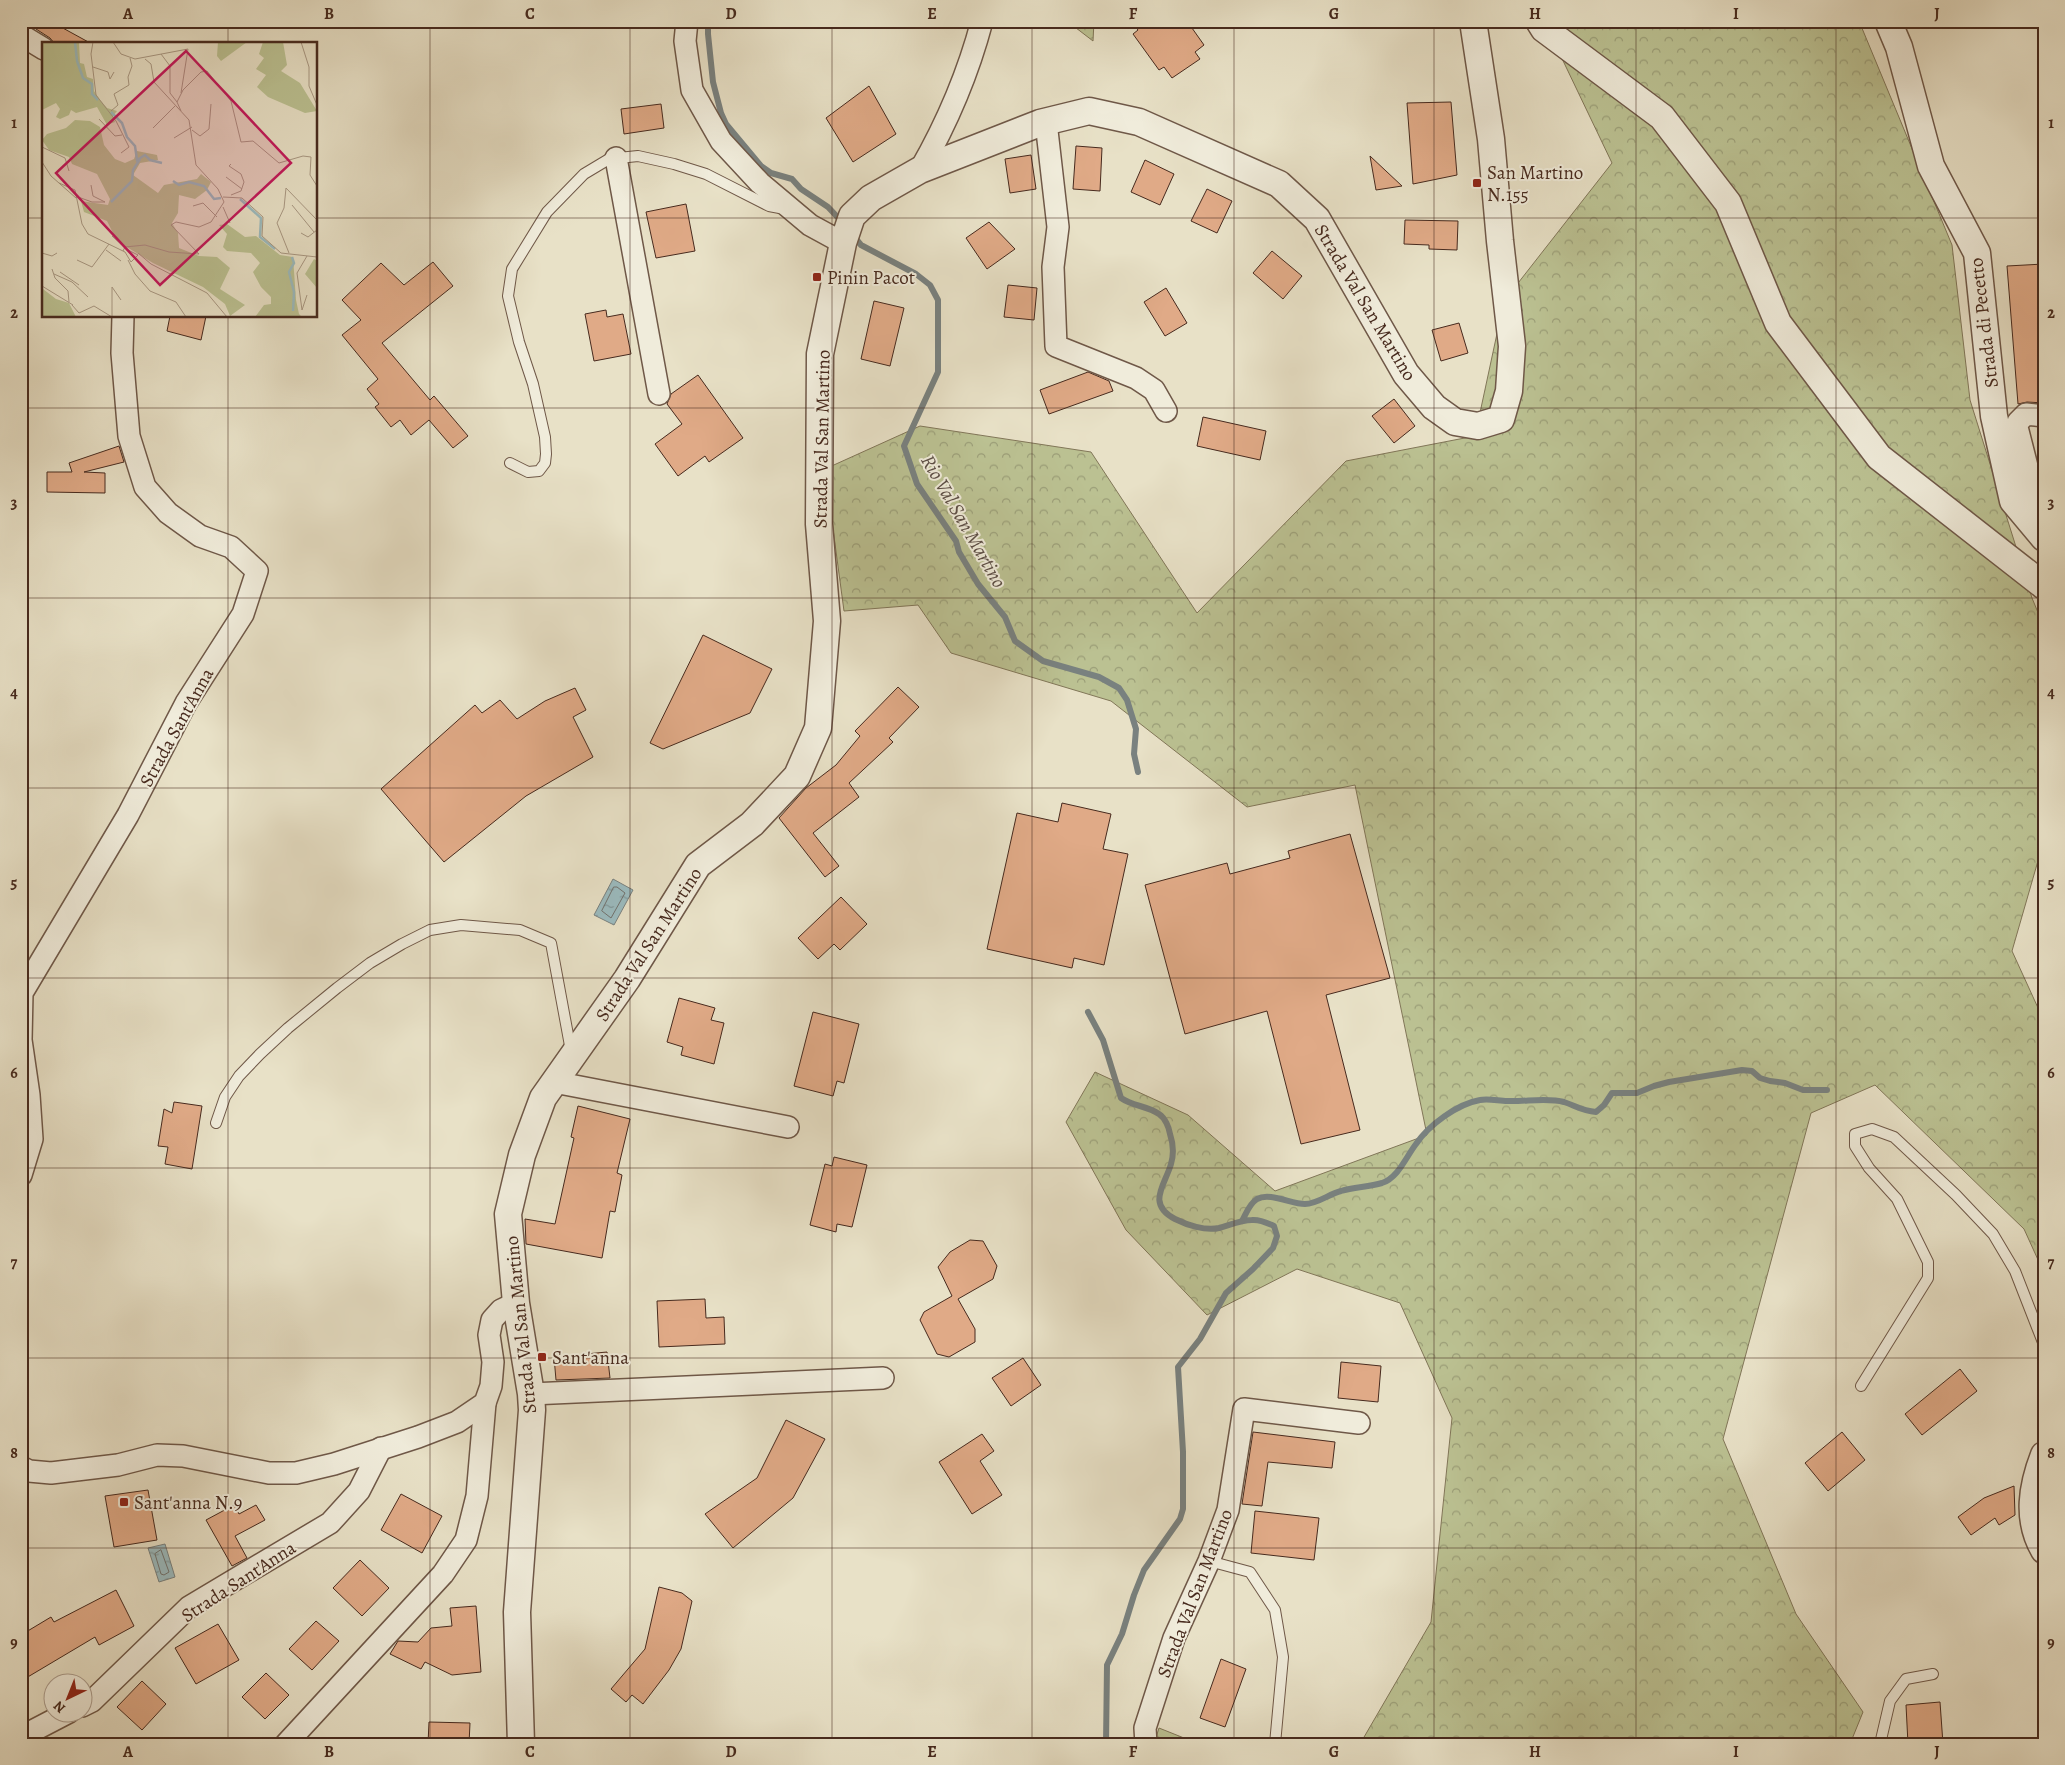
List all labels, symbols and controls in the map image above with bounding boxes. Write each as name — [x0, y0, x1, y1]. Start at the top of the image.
text: A — [122, 3, 134, 25]
text: B — [324, 3, 334, 25]
text: C — [525, 3, 535, 25]
text: D — [725, 3, 737, 25]
text: E — [927, 3, 937, 25]
text: F — [1129, 3, 1138, 25]
text: G — [1329, 3, 1339, 25]
text: H — [1529, 3, 1541, 25]
text: I — [1733, 3, 1739, 25]
text: J — [1934, 3, 1940, 25]
inset map — [42, 42, 318, 318]
text: 1 — [11, 112, 17, 134]
text: 1 — [2048, 112, 2054, 134]
place label: San Martino N.155 — [1487, 160, 1583, 208]
marker: San Martino N.155 — [1471, 177, 1483, 189]
street label: Strada Val San Martino — [1308, 219, 1422, 386]
street label: Strada di Pecetto — [1963, 256, 2005, 389]
place label: Pinin Pacot — [827, 265, 915, 291]
marker: Pinin Pacot — [811, 271, 823, 283]
text: 2 — [10, 302, 18, 324]
text: 2 — [2047, 302, 2055, 324]
street label: Strada Val San Martino — [807, 349, 837, 529]
water label: Rio Val San Martino — [915, 450, 1013, 593]
text: 3 — [11, 492, 18, 514]
text: 3 — [2048, 492, 2055, 514]
street label: Strada Sant'Anna — [133, 663, 220, 792]
text: 4 — [10, 682, 18, 704]
text: 4 — [2047, 682, 2055, 704]
street label: Strada Val San Martino — [589, 863, 708, 1027]
text: 5 — [11, 872, 18, 894]
text: 5 — [2048, 872, 2055, 894]
text: 6 — [10, 1062, 18, 1084]
text: 6 — [2047, 1062, 2055, 1084]
street label: Strada Val San Martino — [499, 1235, 543, 1415]
text: 7 — [11, 1252, 18, 1274]
text: 7 — [2048, 1252, 2055, 1274]
place label: Sant'anna — [552, 1345, 629, 1371]
marker: Sant'anna — [536, 1351, 548, 1363]
text: 8 — [10, 1442, 18, 1464]
text: 8 — [2047, 1442, 2055, 1464]
place label: Sant'anna N.9 — [134, 1490, 242, 1516]
marker: Sant'anna N.9 — [118, 1496, 130, 1508]
street label: Strada Val San Martino — [1151, 1505, 1239, 1681]
street label: Strada Sant'Anna — [176, 1535, 301, 1629]
text: 9 — [10, 1632, 18, 1654]
text: 9 — [2047, 1632, 2055, 1654]
north arrow — [42, 1672, 92, 1722]
text: N — [49, 1697, 70, 1718]
text: A — [122, 1741, 134, 1763]
text: B — [324, 1741, 334, 1763]
text: C — [525, 1741, 535, 1763]
text: D — [725, 1741, 737, 1763]
text: E — [927, 1741, 937, 1763]
text: F — [1129, 1741, 1138, 1763]
text: G — [1329, 1741, 1339, 1763]
text: H — [1529, 1741, 1541, 1763]
text: I — [1733, 1741, 1739, 1763]
text: J — [1934, 1741, 1940, 1763]

